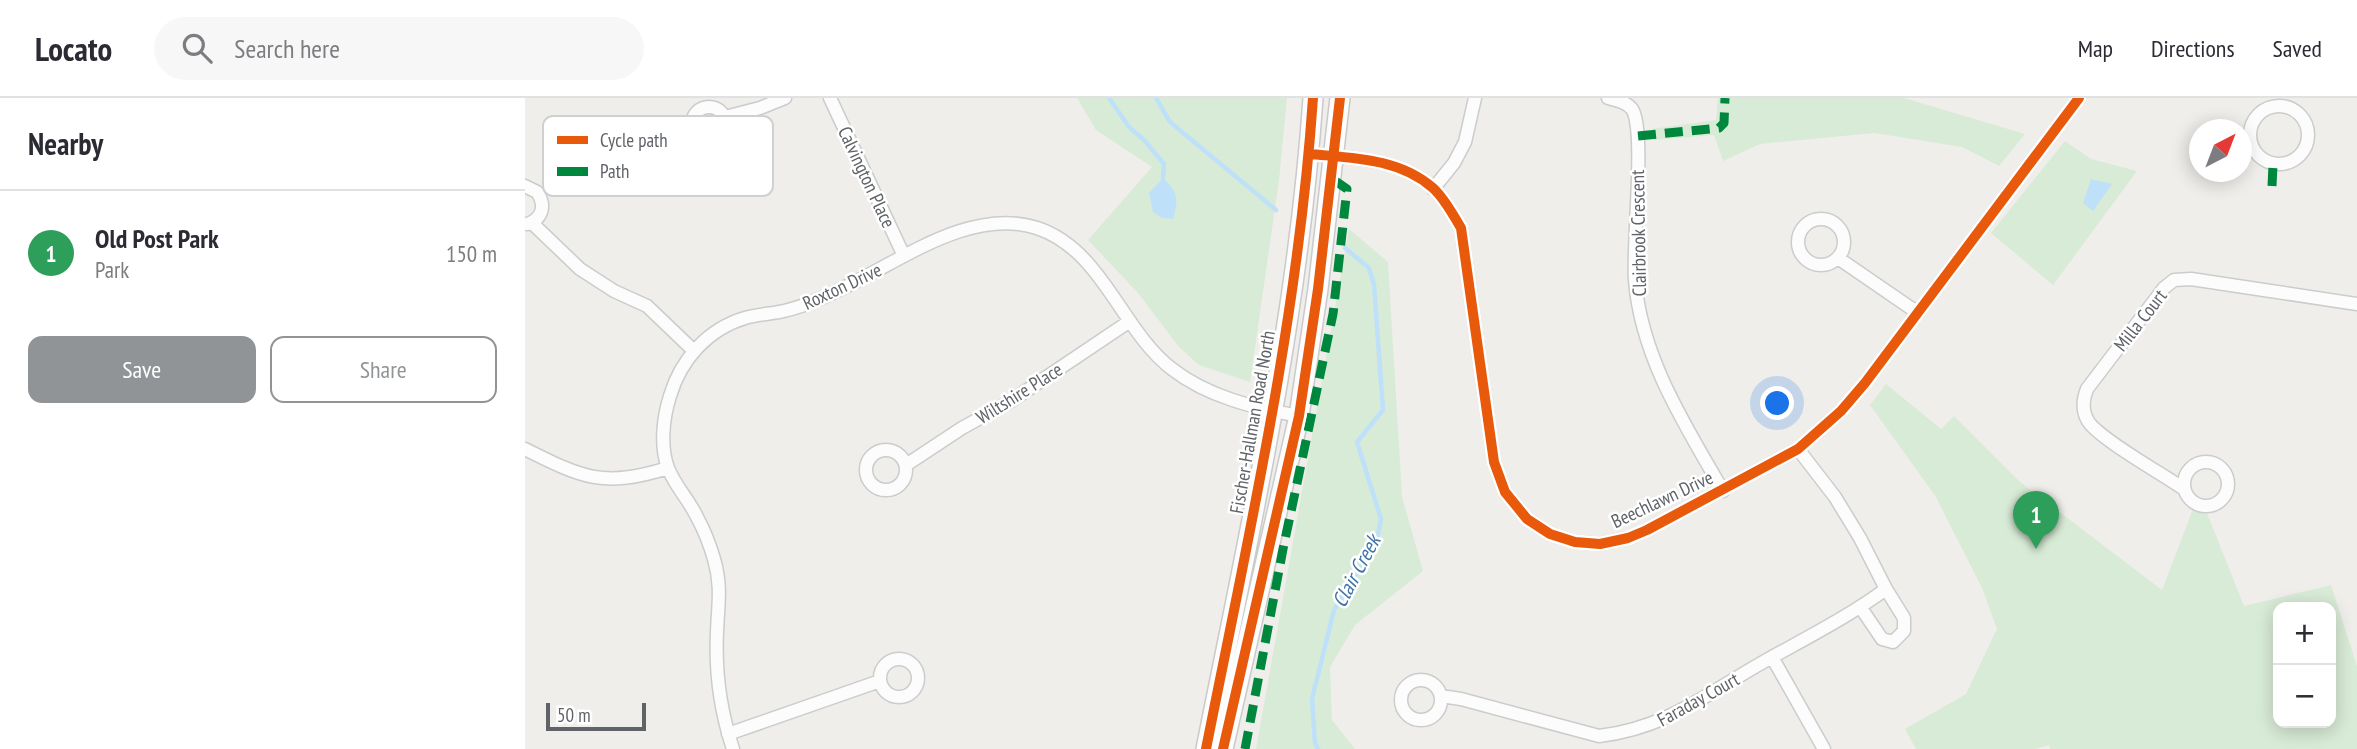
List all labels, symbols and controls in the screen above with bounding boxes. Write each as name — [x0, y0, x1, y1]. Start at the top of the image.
search box — [154, 17, 644, 80]
text: Locato — [35, 27, 112, 70]
icon: search — [178, 29, 216, 67]
text: Search here — [234, 32, 340, 65]
text: Map — [2078, 33, 2113, 64]
text: Directions — [2151, 33, 2235, 64]
text: Saved — [2273, 33, 2322, 64]
legend — [543, 116, 773, 196]
north arrow — [2189, 119, 2252, 182]
street label: Calvington Place — [833, 123, 901, 232]
text: Nearby — [28, 124, 103, 163]
text: Cycle path — [600, 128, 668, 152]
text: Path — [600, 159, 629, 183]
street label: Clairbrook Crescent — [1625, 169, 1651, 297]
text: Old Post Park — [95, 222, 219, 255]
text: 1 — [46, 239, 57, 268]
text: 150 m — [446, 239, 497, 268]
text: Park — [95, 255, 129, 284]
street label: Roxton Drive — [799, 257, 885, 315]
street label: Milla Court — [2108, 284, 2172, 356]
street label: Fischer-Hallman Road North — [1224, 329, 1280, 515]
button: Save — [28, 336, 256, 403]
button: Share — [270, 336, 497, 403]
street label: Wiltshire Place — [971, 357, 1067, 429]
your location — [1760, 386, 1794, 420]
street label: Beechlawn Drive — [1607, 465, 1717, 533]
pin: 1 — [2013, 491, 2059, 549]
water label: Clair Creek — [1326, 528, 1388, 612]
map controls — [2273, 602, 2336, 728]
button: + — [2273, 602, 2336, 665]
button: − — [2273, 665, 2336, 728]
street label: Faraday Court — [1653, 666, 1744, 731]
scale bar — [546, 700, 646, 732]
text: 50 m — [557, 703, 591, 727]

